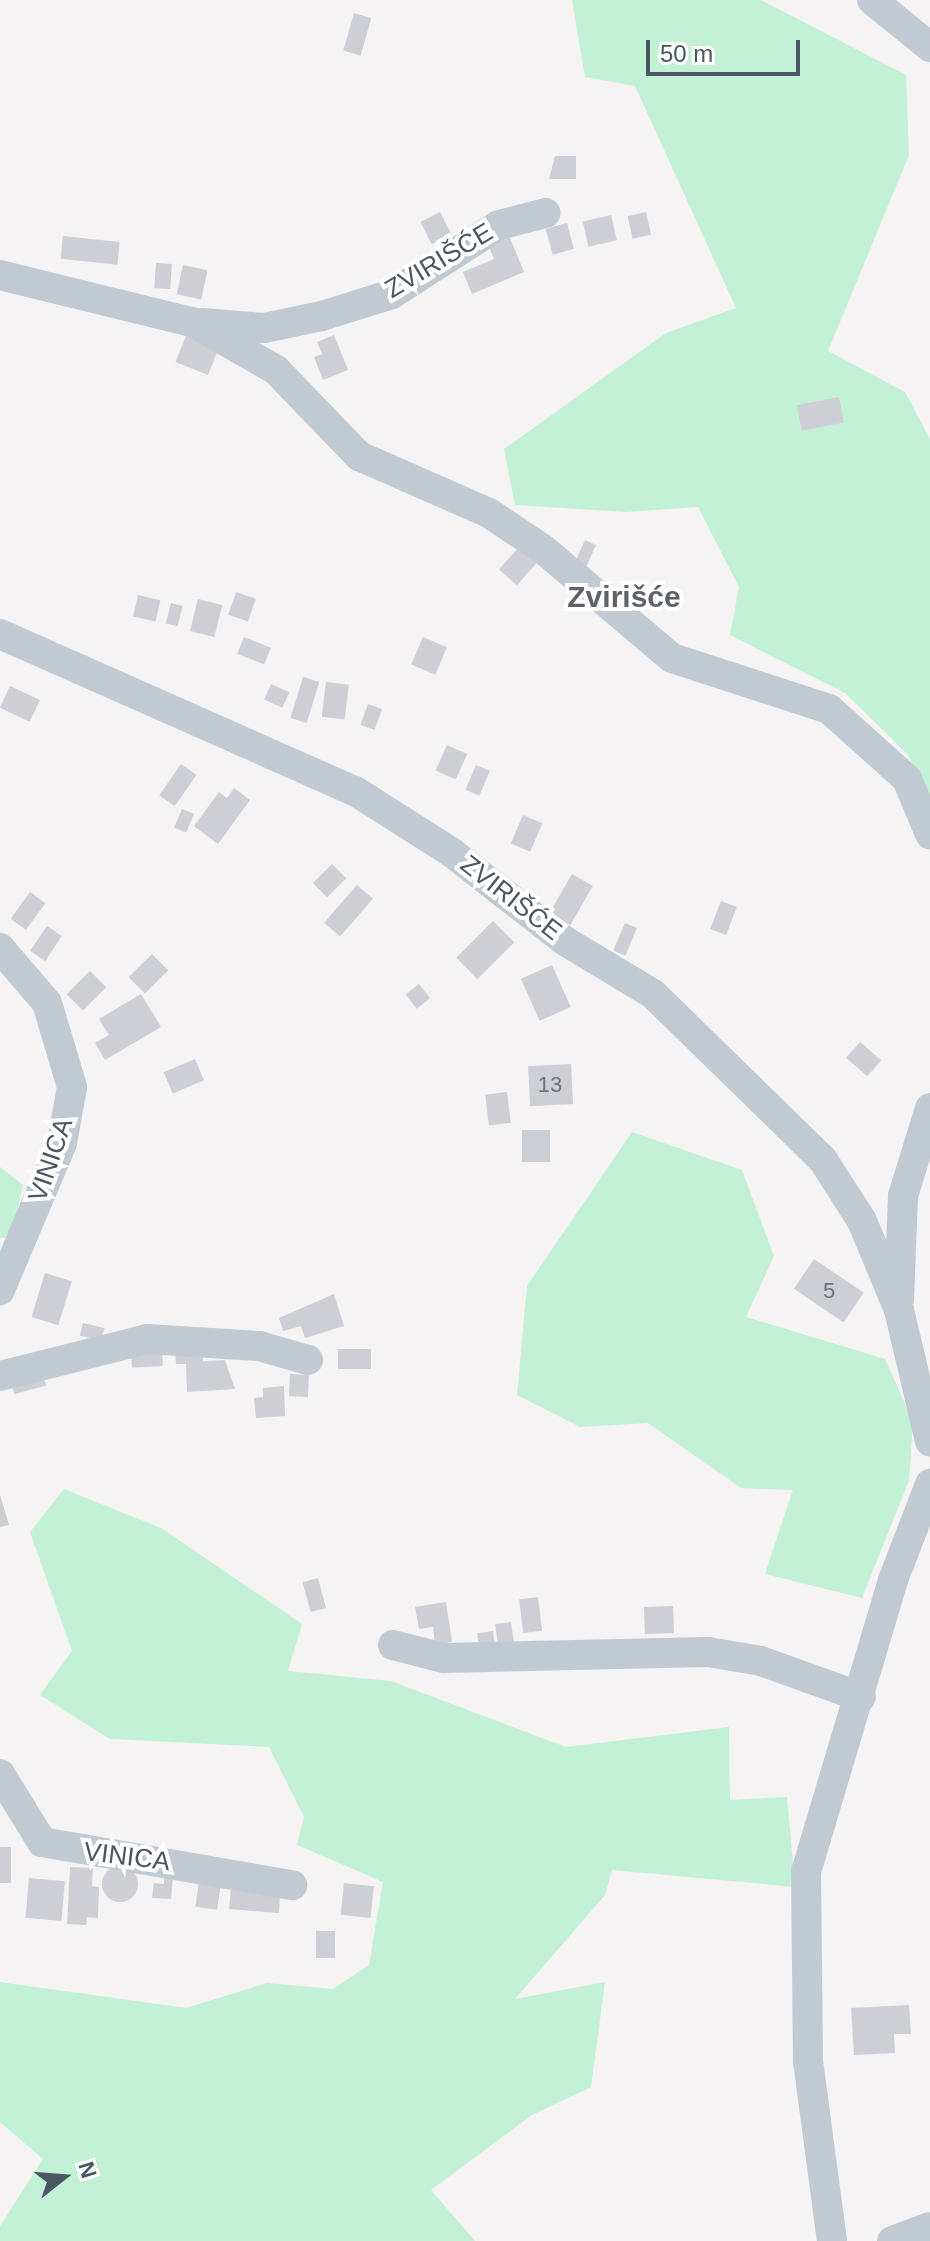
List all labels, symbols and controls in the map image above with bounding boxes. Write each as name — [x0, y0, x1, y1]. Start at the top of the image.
scale bar — [650, 24, 804, 74]
text: 50 m — [660, 40, 713, 67]
street label: ZVIRIŠĆE — [380, 217, 498, 305]
district label: Zvirišće — [567, 579, 681, 615]
street label: ZVIRIŠĆE — [454, 849, 568, 947]
house number: 13 — [538, 1072, 562, 1098]
street label: VINICA — [22, 1114, 80, 1206]
house number: 5 — [823, 1278, 835, 1304]
street label: VINICA — [82, 1836, 172, 1878]
north arrow — [24, 2137, 104, 2217]
text: N — [73, 2159, 102, 2181]

